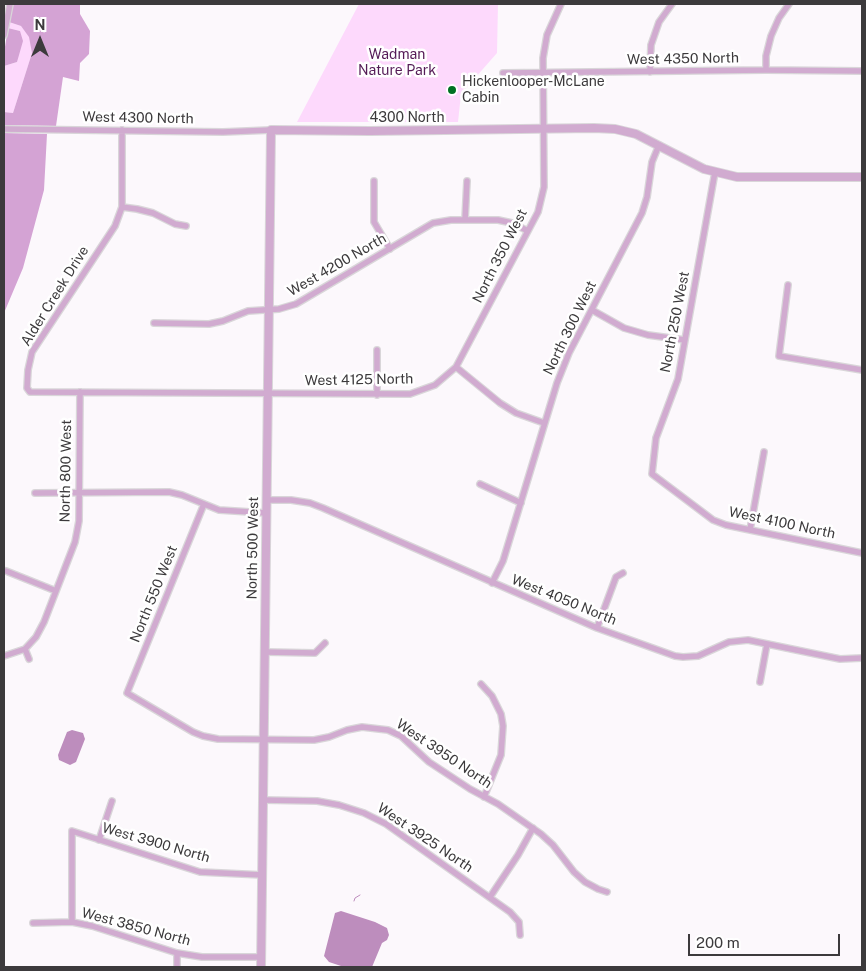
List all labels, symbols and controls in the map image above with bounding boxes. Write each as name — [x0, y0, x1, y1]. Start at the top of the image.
north arrow — [15, 15, 65, 65]
text: N — [35, 17, 45, 33]
park label: Wadman Nature Park — [358, 47, 436, 80]
street label: West 4350 North — [627, 50, 739, 68]
place label: Hickenlooper-McLane Cabin — [462, 74, 605, 106]
marker: Hickenlooper-McLane Cabin — [446, 84, 458, 96]
street label: West 4300 North — [82, 109, 194, 127]
street label: 4300 North — [369, 110, 445, 126]
street label: North 350 West — [469, 206, 531, 306]
street label: West 4200 North — [285, 230, 389, 300]
street label: Alder Creek Drive — [18, 243, 92, 349]
street label: North 250 West — [657, 270, 693, 374]
street label: North 300 West — [540, 278, 600, 378]
street label: West 4125 North — [304, 371, 414, 389]
street label: North 800 West — [57, 419, 75, 523]
street label: North 500 West — [244, 496, 262, 600]
street label: West 4100 North — [727, 504, 837, 542]
street label: North 550 West — [127, 543, 181, 645]
street label: West 4050 North — [509, 571, 619, 629]
street label: West 3950 North — [393, 716, 495, 792]
street label: West 3925 North — [374, 800, 476, 876]
street label: West 3900 North — [100, 820, 212, 866]
street label: West 3850 North — [80, 904, 192, 950]
scale bar — [691, 924, 844, 956]
text: 200 m — [696, 934, 740, 951]

